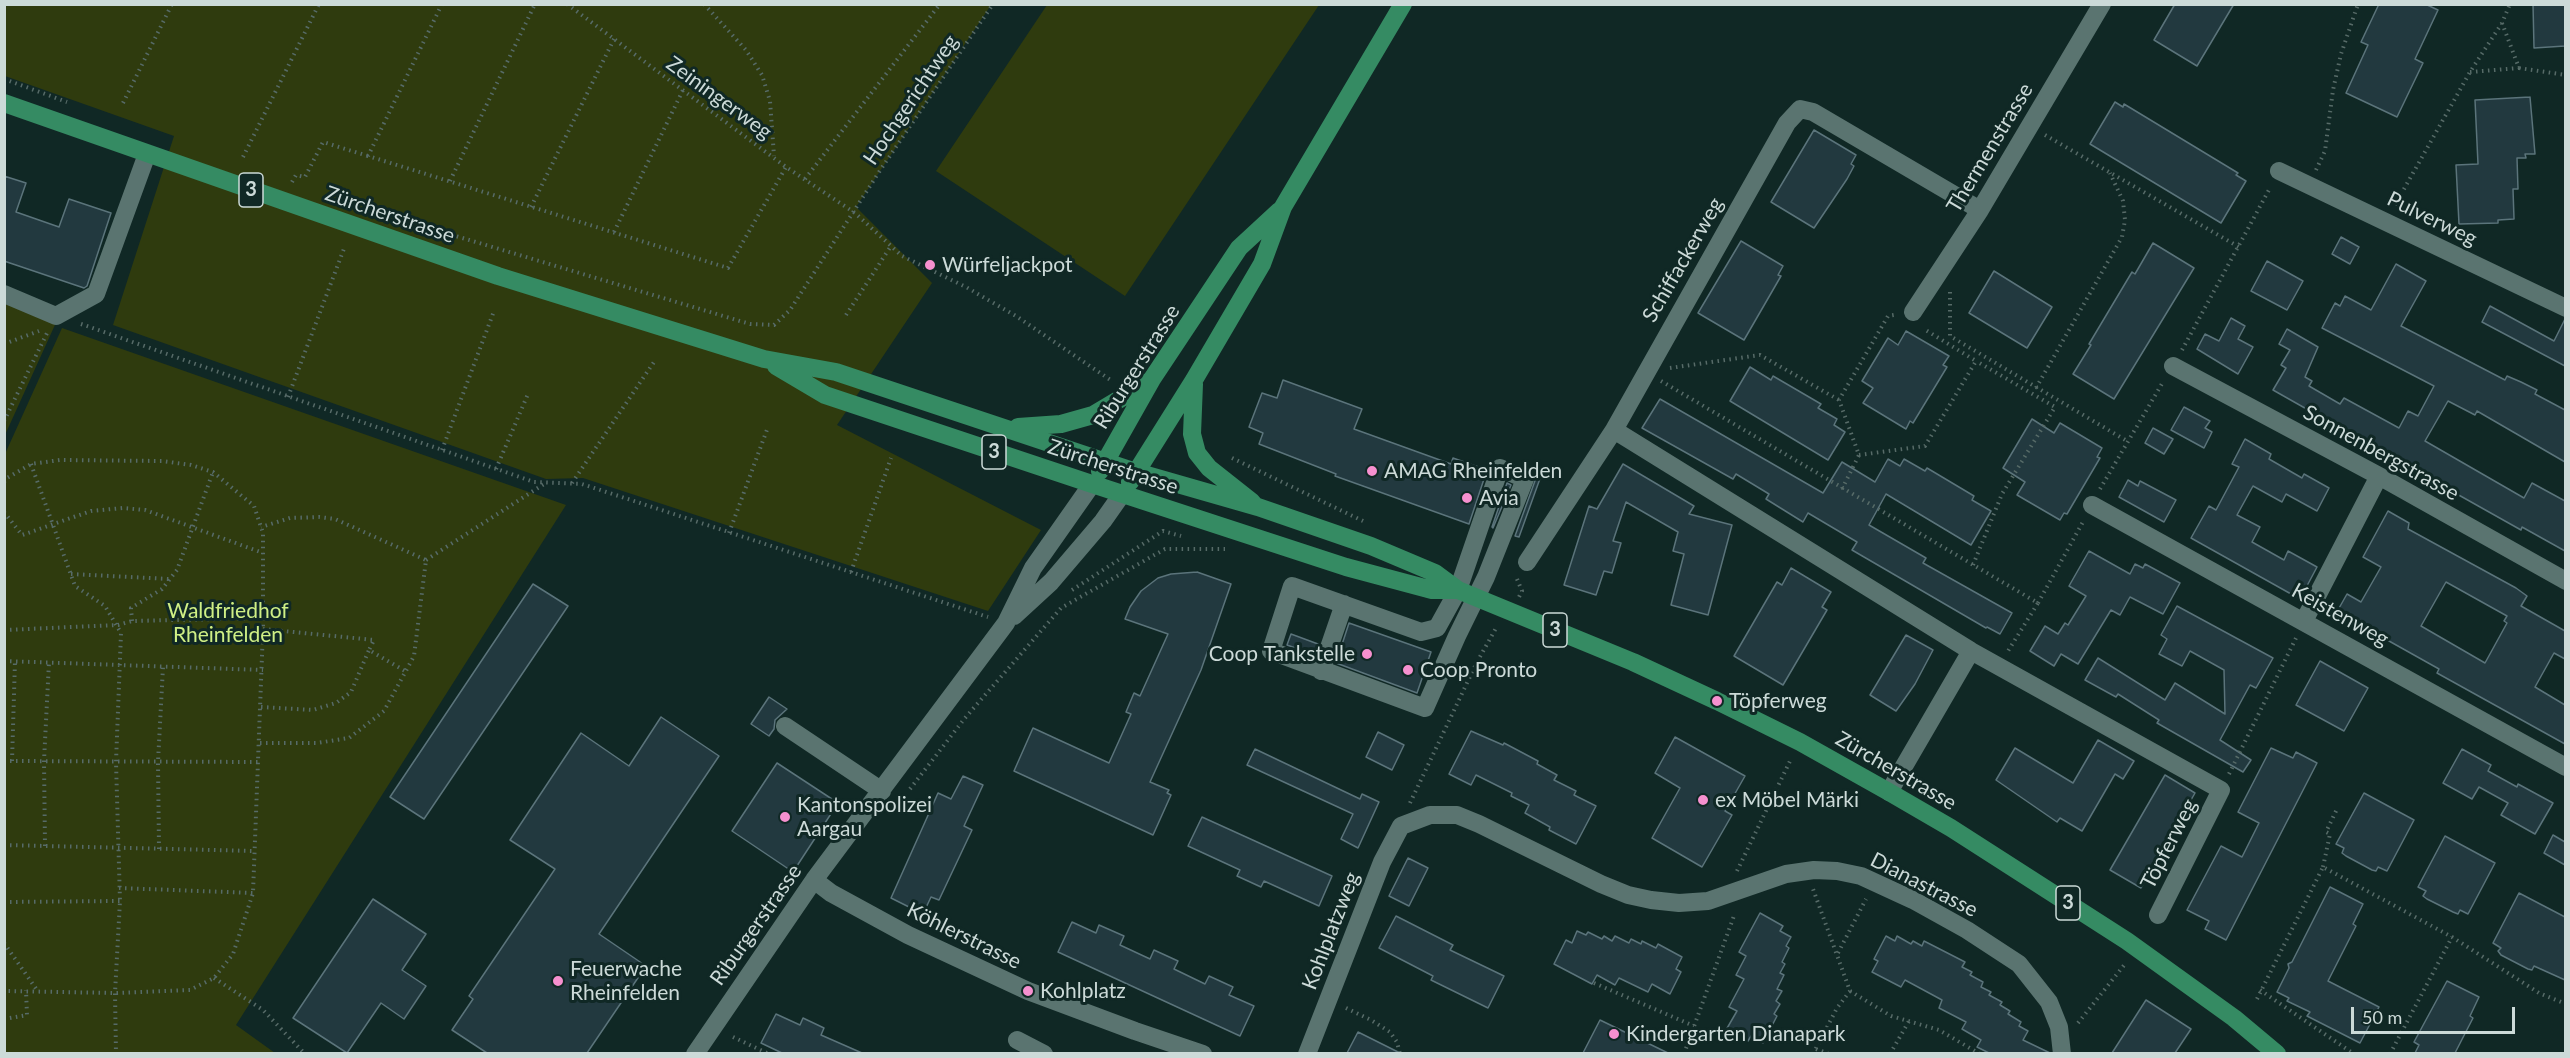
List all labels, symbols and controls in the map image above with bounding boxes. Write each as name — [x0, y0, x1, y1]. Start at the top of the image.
street label: Hochgerichtweg — [858, 30, 964, 170]
street label: Zeiningerweg — [661, 51, 777, 145]
street label: Thermenstrasse — [1941, 79, 2039, 217]
road number: 3 — [239, 173, 263, 207]
street label: Zürcherstrasse — [322, 181, 458, 249]
street label: Pulverweg — [2383, 186, 2481, 252]
street label: Schiffackerweg — [1637, 193, 1729, 327]
place label: Würfeljackpot — [942, 252, 1073, 278]
marker: Würfeljackpot — [923, 258, 937, 272]
street label: Riburgerstrasse — [1089, 300, 1185, 434]
street label: Sonnenbergstrasse — [2299, 400, 2463, 506]
street label: Zürcherstrasse — [1045, 434, 1181, 500]
road number: 3 — [982, 435, 1006, 469]
place label: AMAG Rheinfelden — [1384, 458, 1562, 484]
marker: AMAG Rheinfelden — [1365, 464, 1379, 478]
place label: Avia — [1479, 485, 1519, 511]
marker: Avia — [1460, 491, 1474, 505]
street label: Keistenweg — [2287, 578, 2393, 652]
park label: Waldfriedhof Rheinfelden — [167, 598, 289, 648]
road number: 3 — [1543, 613, 1567, 647]
place label: Coop Tankstelle — [1209, 641, 1355, 667]
marker: Coop Tankstelle — [1360, 647, 1374, 661]
place label: Coop Pronto — [1420, 657, 1537, 683]
marker: Coop Pronto — [1401, 663, 1415, 677]
place label: Töpferweg — [1729, 688, 1827, 714]
marker: Töpferweg — [1710, 694, 1724, 708]
street label: Zürcherstrasse — [1831, 726, 1961, 816]
place label: ex Möbel Märki — [1715, 787, 1859, 813]
place label: Kantonspolizei Aargau — [797, 792, 932, 842]
marker: ex Möbel Märki — [1696, 793, 1710, 807]
street label: Töpferweg — [2136, 795, 2202, 893]
marker: Kantonspolizei Aargau — [778, 810, 792, 824]
street label: Dianastrasse — [1866, 847, 1982, 923]
street label: Riburgerstrasse — [705, 860, 807, 990]
street label: Kohlplatzweg — [1297, 869, 1365, 993]
road number: 3 — [2056, 886, 2080, 920]
street label: Köhlerstrasse — [903, 897, 1025, 975]
place label: Feuerwache Rheinfelden — [570, 956, 682, 1006]
marker: Feuerwache Rheinfelden — [551, 974, 565, 988]
place label: Kohlplatz — [1040, 978, 1126, 1004]
marker: Kohlplatz — [1021, 984, 1035, 998]
scale bar — [2354, 995, 2518, 1033]
text: 50 m — [2362, 1006, 2402, 1028]
place label: Kindergarten Dianapark — [1626, 1021, 1845, 1047]
marker: Kindergarten Dianapark — [1607, 1027, 1621, 1041]

